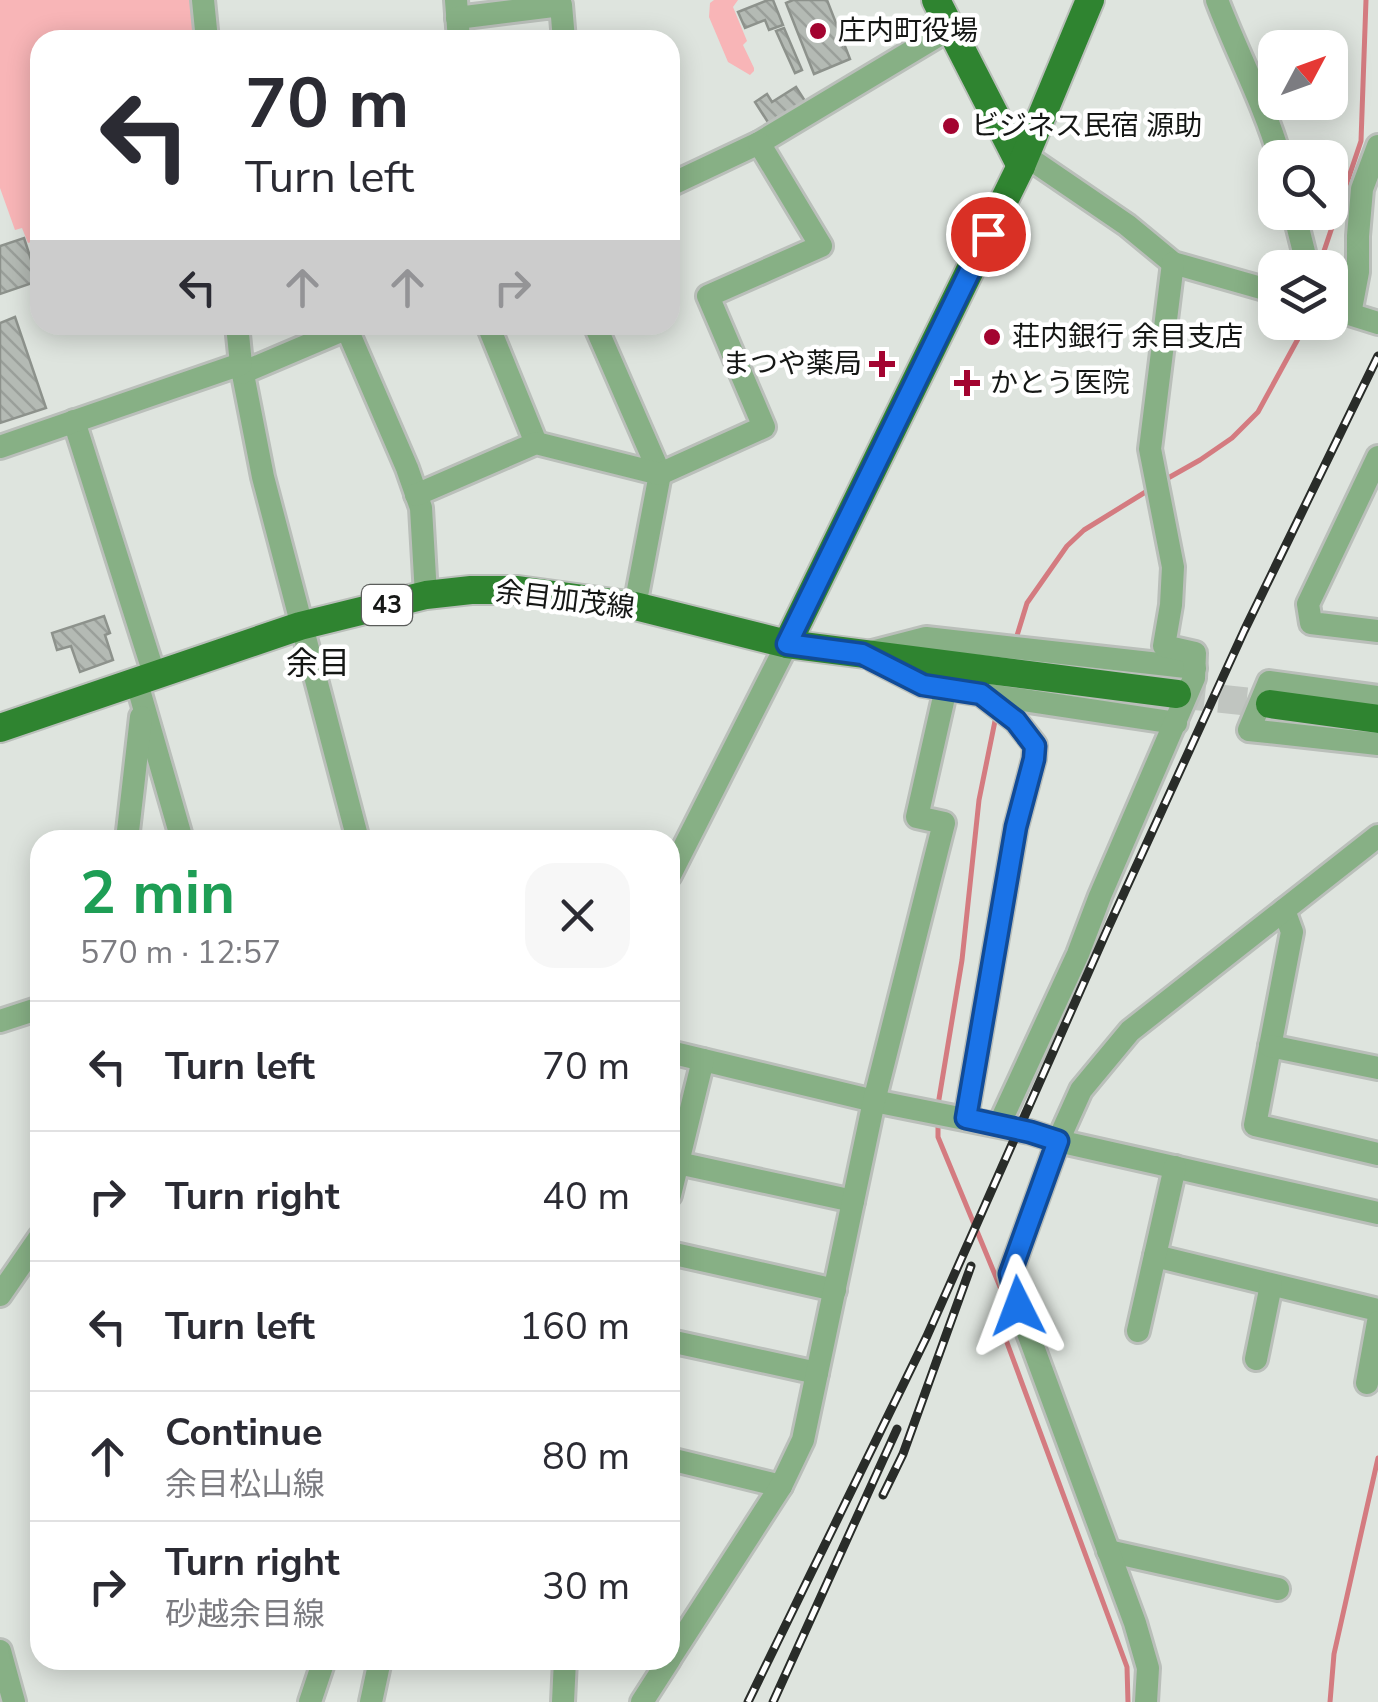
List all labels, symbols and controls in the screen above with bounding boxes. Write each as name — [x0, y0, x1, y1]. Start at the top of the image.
place label: 庄内町役場 — [838, 12, 978, 50]
marker: 庄内町役場 — [807, 20, 829, 42]
north arrow — [1258, 30, 1348, 120]
map controls — [1258, 30, 1348, 340]
text: 70 m — [245, 56, 409, 152]
icon: left — [80, 70, 210, 200]
place label: ビジネス民宿 源助 — [971, 107, 1202, 145]
marker: ビジネス民宿 源助 — [940, 115, 962, 137]
button: search — [1258, 140, 1348, 230]
text: Turn left — [245, 147, 414, 208]
pin — [946, 192, 1031, 277]
icon: arrive — [961, 207, 1016, 262]
button: layers — [1258, 250, 1348, 340]
icon: left — [170, 260, 225, 315]
icon: ahead — [275, 260, 330, 315]
icon: ahead — [380, 260, 435, 315]
icon: right — [485, 260, 540, 315]
place label: 荘内銀行 余目支店 — [1012, 318, 1243, 356]
marker: 荘内銀行 余目支店 — [981, 326, 1003, 348]
place label: まつや薬局 — [722, 345, 862, 383]
marker: まつや薬局 — [871, 353, 893, 375]
place label: かとう医院 — [990, 364, 1130, 402]
marker: かとう医院 — [954, 370, 980, 396]
street label: 余目加茂線 — [493, 573, 637, 627]
road number: 43 — [362, 585, 412, 625]
district label: 余目 — [286, 642, 350, 685]
text: 2 min — [80, 852, 235, 934]
button: close — [525, 863, 630, 968]
text: 570 m · 12:57 — [80, 931, 281, 974]
icon: left — [80, 1039, 135, 1094]
text: Turn left — [165, 1041, 315, 1092]
text: 70 m — [542, 1041, 630, 1092]
icon: right — [80, 1169, 135, 1224]
text: Turn right — [165, 1171, 340, 1222]
text: 40 m — [542, 1171, 630, 1222]
position arrow — [966, 1254, 1070, 1358]
icon: left — [80, 1299, 135, 1354]
text: Turn left — [165, 1301, 315, 1352]
text: 160 m — [519, 1301, 630, 1352]
text: Continue — [165, 1407, 323, 1458]
icon: ahead — [80, 1429, 135, 1484]
text: 80 m — [542, 1431, 630, 1482]
text: 余目松山線 — [165, 1463, 325, 1506]
text: Turn right — [165, 1537, 340, 1588]
icon: right — [80, 1559, 135, 1614]
text: 30 m — [542, 1561, 630, 1612]
text: 砂越余目線 — [165, 1593, 325, 1636]

